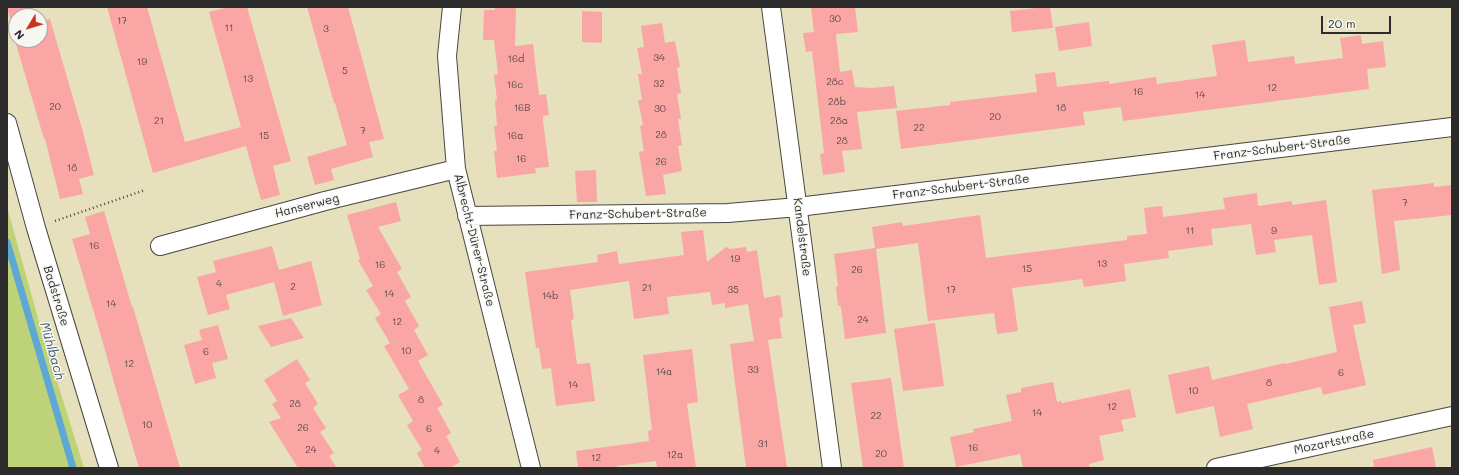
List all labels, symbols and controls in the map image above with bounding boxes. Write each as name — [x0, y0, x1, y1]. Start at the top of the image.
north arrow — [8, 8, 48, 48]
scale bar — [1323, 8, 1393, 34]
house number: 30 — [829, 13, 841, 25]
house number: 17 — [117, 15, 127, 27]
text: 20 m — [1328, 15, 1356, 31]
house number: 11 — [225, 22, 233, 34]
house number: 3 — [323, 23, 329, 35]
text: N — [10, 27, 27, 43]
house number: 34 — [653, 52, 665, 64]
house number: 16d — [508, 53, 524, 65]
house number: 19 — [137, 56, 147, 68]
house number: 5 — [342, 65, 348, 77]
house number: 13 — [243, 73, 253, 85]
house number: 28c — [826, 76, 844, 88]
house number: 32 — [653, 78, 665, 90]
house number: 16c — [507, 79, 523, 91]
house number: 12 — [1267, 82, 1277, 94]
house number: 16 — [1133, 86, 1143, 98]
house number: 14 — [1195, 89, 1205, 101]
house number: 28b — [828, 96, 846, 108]
house number: 20 — [49, 101, 61, 113]
house number: 16B — [514, 102, 530, 114]
house number: 18 — [1056, 102, 1066, 114]
house number: 30 — [654, 103, 666, 115]
house number: 20 — [989, 111, 1001, 123]
house number: 21 — [154, 115, 164, 127]
house number: 28a — [830, 115, 848, 127]
house number: 22 — [913, 122, 925, 134]
house number: 7 — [360, 125, 366, 137]
house number: 28 — [655, 129, 667, 141]
house number: 15 — [259, 130, 269, 142]
house number: 16a — [507, 130, 523, 142]
street label: Franz-Schubert-Straße — [1213, 132, 1351, 164]
house number: 28 — [836, 135, 848, 147]
house number: 16 — [516, 153, 526, 165]
house number: 26 — [655, 156, 667, 168]
house number: 18 — [67, 162, 77, 174]
street label: Franz-Schubert-Straße — [892, 171, 1030, 203]
street label: Albrecht-Dürer-Straße — [451, 172, 497, 308]
street label: Hanserweg — [273, 191, 341, 221]
street label: Kandelstraße — [790, 197, 814, 277]
house number: 7 — [1402, 197, 1408, 209]
street label: Franz-Schubert-Straße — [569, 206, 707, 222]
house number: 11 — [1186, 225, 1194, 237]
house number: 9 — [1271, 225, 1277, 237]
house number: 16 — [89, 240, 99, 252]
house number: 19 — [730, 253, 740, 265]
house number: 13 — [1097, 258, 1107, 270]
house number: 16 — [375, 259, 385, 271]
house number: 15 — [1022, 263, 1032, 275]
street label: Badstraße — [40, 264, 72, 328]
house number: 26 — [851, 264, 863, 276]
house number: 4 — [216, 278, 222, 290]
house number: 2 — [290, 281, 296, 293]
house number: 21 — [642, 282, 652, 294]
house number: 35 — [727, 284, 739, 296]
house number: 17 — [946, 284, 956, 296]
house number: 14 — [384, 288, 394, 300]
house number: 14b — [542, 290, 558, 302]
house number: 14 — [106, 298, 116, 310]
house number: 24 — [857, 314, 869, 326]
house number: 12 — [392, 316, 402, 328]
water label: Mühlbach — [36, 320, 68, 382]
house number: 10 — [401, 345, 411, 357]
house number: 6 — [203, 346, 209, 358]
house number: 12 — [124, 358, 134, 370]
house number: 33 — [747, 364, 759, 376]
house number: 14a — [656, 366, 672, 378]
house number: 6 — [1338, 367, 1344, 379]
house number: 8 — [1266, 377, 1272, 389]
house number: 14 — [568, 379, 578, 391]
house number: 10 — [1188, 385, 1198, 397]
house number: 8 — [418, 394, 424, 406]
house number: 28 — [289, 398, 301, 410]
house number: 12 — [1107, 401, 1117, 413]
house number: 14 — [1032, 407, 1042, 419]
house number: 22 — [870, 410, 882, 422]
house number: 10 — [142, 419, 152, 431]
house number: 26 — [297, 422, 309, 434]
house number: 6 — [426, 423, 432, 435]
street label: Mozartstraße — [1293, 426, 1375, 458]
house number: 31 — [758, 438, 768, 450]
house number: 16 — [968, 442, 978, 454]
house number: 24 — [305, 444, 317, 456]
house number: 4 — [434, 445, 440, 457]
house number: 20 — [875, 448, 887, 460]
house number: 12a — [667, 449, 683, 461]
house number: 12 — [591, 452, 601, 464]

